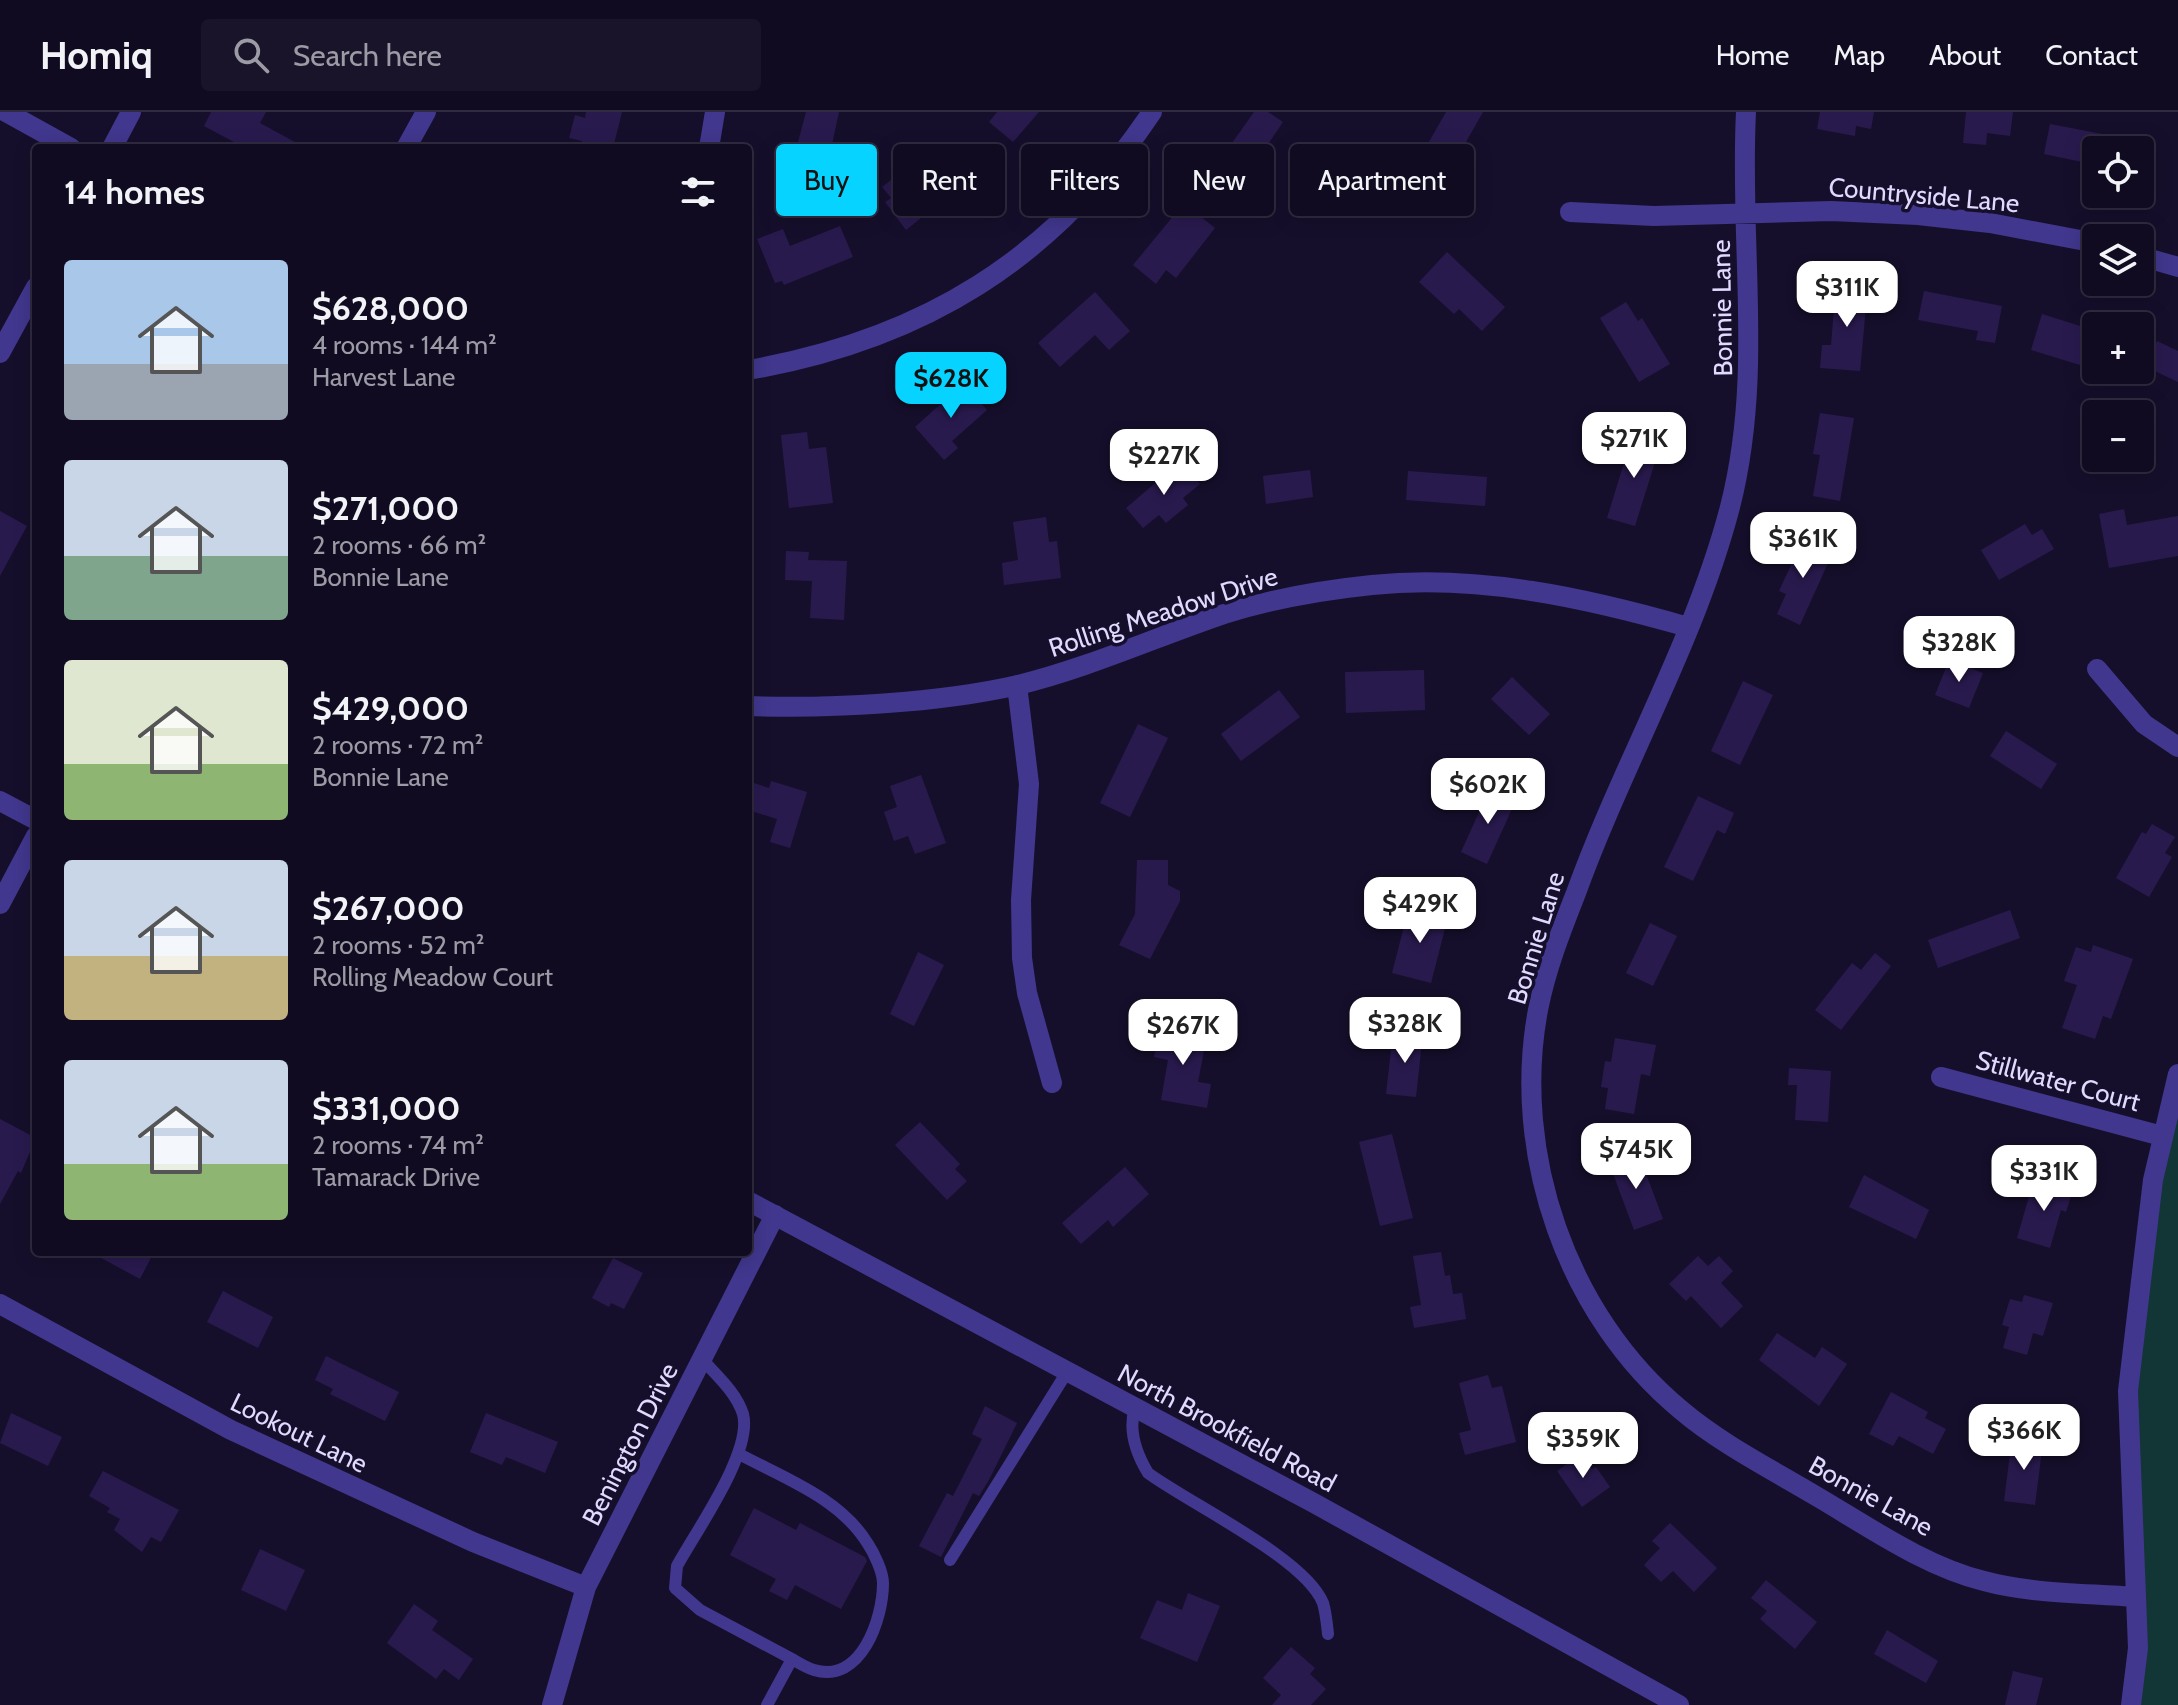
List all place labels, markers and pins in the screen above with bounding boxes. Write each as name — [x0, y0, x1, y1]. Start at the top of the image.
pin: $311K — [1791, 261, 1903, 329]
pin: $628K — [895, 352, 1007, 420]
pin: $271K — [1578, 412, 1690, 480]
pin: $227K — [1108, 429, 1220, 497]
pin: $361K — [1747, 512, 1859, 580]
pin: $328K — [1903, 616, 2015, 684]
pin: $602K — [1432, 758, 1544, 826]
pin: $429K — [1364, 877, 1476, 945]
pin: $328K — [1349, 997, 1461, 1065]
pin: $267K — [1127, 999, 1239, 1067]
pin: $745K — [1580, 1123, 1692, 1191]
pin: $331K — [1988, 1145, 2100, 1213]
pin: $366K — [1968, 1404, 2080, 1472]
pin: $359K — [1527, 1412, 1639, 1480]

